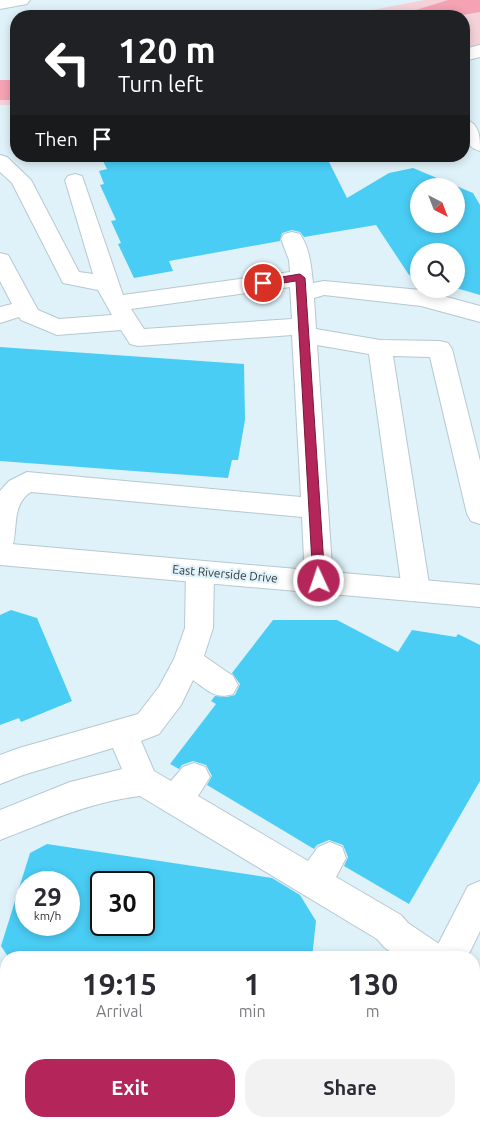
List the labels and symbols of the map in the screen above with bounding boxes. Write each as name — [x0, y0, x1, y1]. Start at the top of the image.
north arrow — [410, 178, 465, 232]
pin — [242, 262, 284, 304]
position arrow — [292, 554, 344, 606]
street label: East Riverside Drive — [172, 562, 278, 585]
speed limit sign: 30 — [90, 871, 155, 936]

